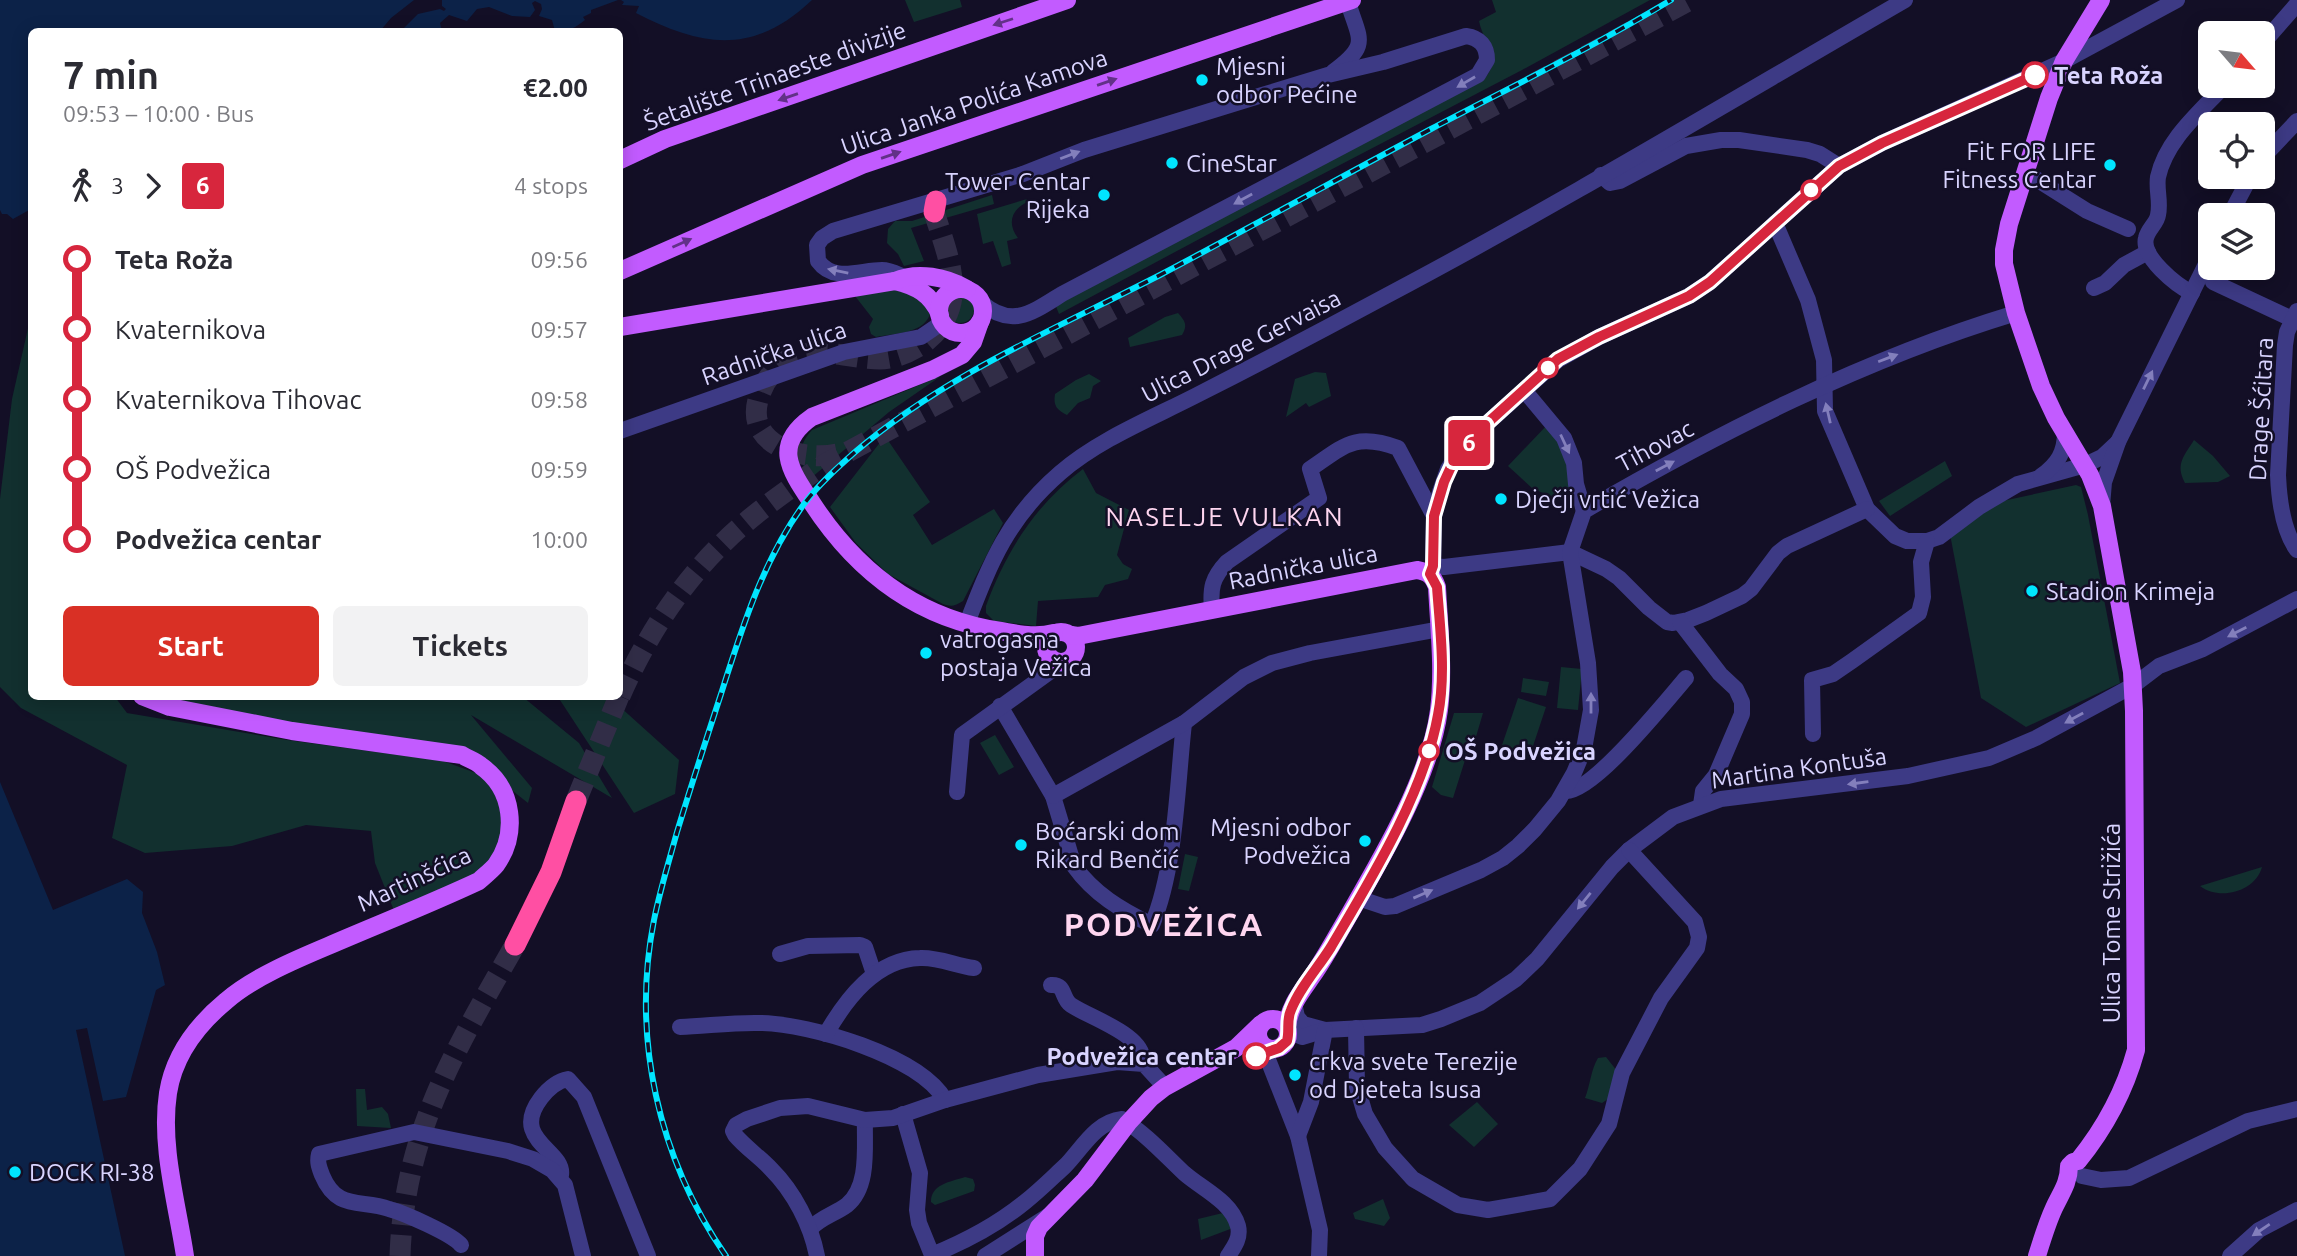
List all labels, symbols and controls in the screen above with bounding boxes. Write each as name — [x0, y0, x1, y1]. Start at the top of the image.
street label: Šetalište Trinaeste divizije — [640, 15, 910, 136]
one-way arrow — [992, 17, 1013, 28]
north arrow — [2198, 21, 2275, 98]
map controls — [2198, 21, 2275, 280]
street label: Ulica Janka Polića Kamova — [837, 44, 1111, 160]
place label: Mjesni odbor Pećine — [1216, 53, 1358, 108]
text: 7 min — [63, 54, 159, 96]
marker: Teta Roža — [2022, 62, 2048, 88]
place label: Teta Roža — [2054, 62, 2163, 89]
marker: Mjesni odbor Pećine — [1194, 72, 1210, 88]
text: €2.00 — [523, 73, 588, 102]
one-way arrow — [1097, 76, 1118, 87]
one-way arrow — [1457, 76, 1476, 88]
one-way arrow — [777, 92, 798, 103]
text: 09:53 – 10:00 · Bus — [63, 101, 254, 126]
button: locate — [2198, 112, 2275, 189]
place label: Fit FOR LIFE Fitness Centar — [1942, 138, 2096, 193]
one-way arrow — [881, 149, 902, 159]
one-way arrow — [1060, 150, 1081, 161]
place label: CineStar — [1186, 150, 1277, 177]
marker: CineStar — [1164, 155, 1180, 171]
marker: Fit FOR LIFE Fitness Centar — [2102, 157, 2118, 173]
icon: walk — [63, 167, 101, 205]
icon: forward — [134, 167, 172, 205]
place label: Tower Centar Rijeka — [945, 168, 1090, 223]
text: 6 — [196, 172, 210, 199]
text: 3 — [111, 173, 124, 198]
text: 4 stops — [514, 173, 588, 198]
unlabelled marker — [1801, 180, 1821, 200]
marker: Tower Centar Rijeka — [1096, 187, 1112, 203]
one-way arrow — [1233, 193, 1253, 205]
button: layers — [2198, 203, 2275, 280]
one-way arrow — [672, 237, 692, 249]
text: Teta Roža — [115, 245, 233, 274]
text: 09:56 — [530, 247, 588, 272]
one-way arrow — [826, 266, 848, 277]
street label: Ulica Drage Gervaisa — [1137, 284, 1345, 408]
text: Kvaternikova — [115, 315, 266, 344]
street label: Radnička ulica — [698, 316, 850, 390]
text: 09:57 — [530, 317, 588, 342]
street label: Drage Šćitara — [2243, 337, 2278, 481]
one-way arrow — [1878, 353, 1899, 364]
unlabelled marker — [1538, 358, 1558, 378]
one-way arrow — [2143, 370, 2154, 390]
text: Kvaternikova Tihovac — [115, 385, 361, 414]
text: 09:58 — [530, 387, 588, 412]
one-way arrow — [1822, 402, 1833, 424]
street label: Tihovac — [1612, 415, 1698, 477]
line badge: 6 — [1446, 420, 1492, 466]
text: 6 — [1462, 429, 1476, 456]
one-way arrow — [1559, 434, 1571, 454]
text: OŠ Podvežica — [115, 455, 271, 484]
text: 09:59 — [530, 457, 588, 482]
one-way arrow — [1655, 461, 1675, 472]
place label: Dječji vrtić Vežica — [1515, 486, 1700, 513]
marker: Dječji vrtić Vežica — [1493, 491, 1509, 507]
district label: NASELJE VULKAN — [1105, 502, 1345, 531]
text: Podvežica centar — [115, 525, 321, 554]
text: 10:00 — [530, 527, 588, 552]
street label: Radnička ulica — [1226, 539, 1380, 595]
place label: Stadion Krimeja — [2046, 578, 2215, 605]
marker: Stadion Krimeja — [2024, 583, 2040, 599]
button: Start — [63, 606, 319, 686]
button: Tickets — [333, 606, 588, 686]
place label: vatrogasna postaja Vežica — [940, 626, 1092, 681]
one-way arrow — [2227, 626, 2247, 637]
marker: vatrogasna postaja Vežica — [918, 645, 934, 661]
one-way arrow — [1585, 692, 1597, 714]
one-way arrow — [2064, 712, 2084, 724]
place label: OŠ Podvežica — [1445, 737, 1596, 765]
marker: OŠ Podvežica — [1419, 741, 1439, 761]
street label: Martina Kontuša — [1709, 742, 1889, 794]
one-way arrow — [1847, 777, 1869, 788]
place label: Mjesni odbor Podvežica — [1210, 814, 1351, 869]
place label: Boćarski dom Rikard Benčić — [1035, 818, 1179, 873]
street label: Ulica Tome Strižića — [2098, 823, 2125, 1023]
marker: Mjesni odbor Podvežica — [1357, 833, 1373, 849]
marker: Boćarski dom Rikard Benčić — [1013, 837, 1029, 853]
street label: Martinšćica — [353, 841, 475, 917]
one-way arrow — [1412, 889, 1433, 900]
one-way arrow — [1577, 891, 1592, 909]
district label: PODVEŽICA — [1064, 906, 1264, 942]
place label: Podvežica centar — [1046, 1043, 1237, 1070]
marker: Podvežica centar — [1243, 1043, 1269, 1069]
place label: crkva svete Terezije od Djeteta Isusa — [1309, 1048, 1518, 1103]
marker: crkva svete Terezije od Djeteta Isusa — [1287, 1067, 1303, 1083]
place label: DOCK RI-38 — [29, 1159, 155, 1186]
marker: DOCK RI-38 — [7, 1164, 23, 1180]
one-way arrow — [2252, 1223, 2271, 1236]

